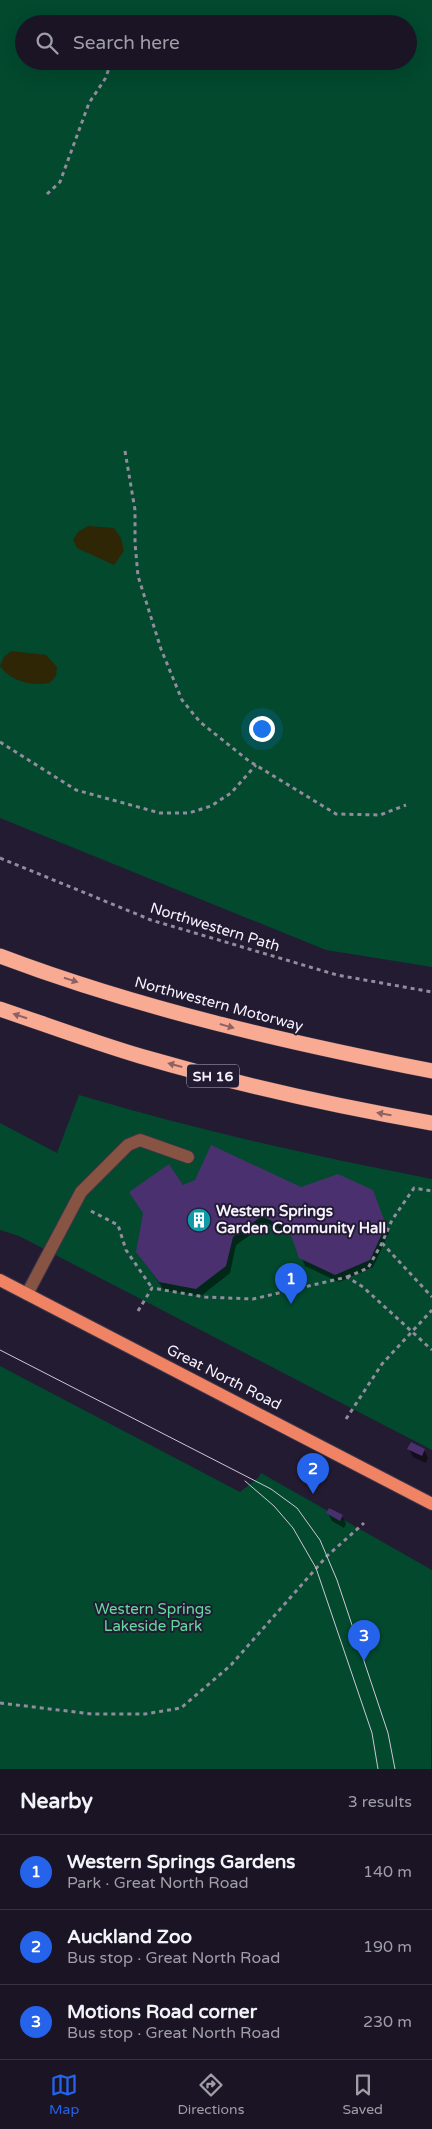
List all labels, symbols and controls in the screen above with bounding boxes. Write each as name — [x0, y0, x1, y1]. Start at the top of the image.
search box — [15, 15, 417, 70]
icon: search — [33, 29, 61, 57]
text: Search here — [73, 32, 180, 54]
your location — [249, 716, 275, 742]
street label: Northwestern Path — [148, 899, 282, 955]
street label: Northwestern Motorway — [133, 973, 305, 1035]
one-way arrow — [64, 977, 79, 985]
one-way arrow — [12, 1012, 27, 1020]
one-way arrow — [219, 1023, 234, 1031]
one-way arrow — [167, 1061, 182, 1069]
road number: SH 16 — [187, 1064, 239, 1088]
one-way arrow — [376, 1110, 392, 1118]
place label: Western Springs Garden Community Hall — [216, 1202, 386, 1238]
building icon: Western Springs Garden Community Hall — [186, 1207, 212, 1233]
pin: 1 — [275, 1263, 307, 1304]
street label: Great North Road — [164, 1340, 284, 1414]
pin: 2 — [297, 1453, 329, 1494]
park label: Western Springs Lakeside Park — [95, 1600, 211, 1635]
pin: 3 — [348, 1620, 380, 1661]
text: Nearby — [20, 1789, 93, 1814]
text: 3 results — [348, 1792, 412, 1812]
text: Western Springs Gardens — [67, 1851, 295, 1873]
text: 1 — [31, 1862, 41, 1882]
text: 140 m — [363, 1862, 412, 1882]
text: Park · Great North Road — [67, 1873, 249, 1893]
text: Auckland Zoo — [67, 1926, 192, 1948]
text: 2 — [31, 1937, 41, 1957]
text: 190 m — [363, 1937, 412, 1957]
text: Bus stop · Great North Road — [67, 1948, 280, 1968]
text: Motions Road corner — [67, 2001, 257, 2023]
text: 3 — [31, 2012, 41, 2032]
text: 230 m — [363, 2012, 412, 2032]
text: Bus stop · Great North Road — [67, 2023, 280, 2043]
tab: Map — [49, 2071, 79, 2118]
tab: Directions — [177, 2071, 244, 2118]
tab: Saved — [342, 2071, 383, 2118]

